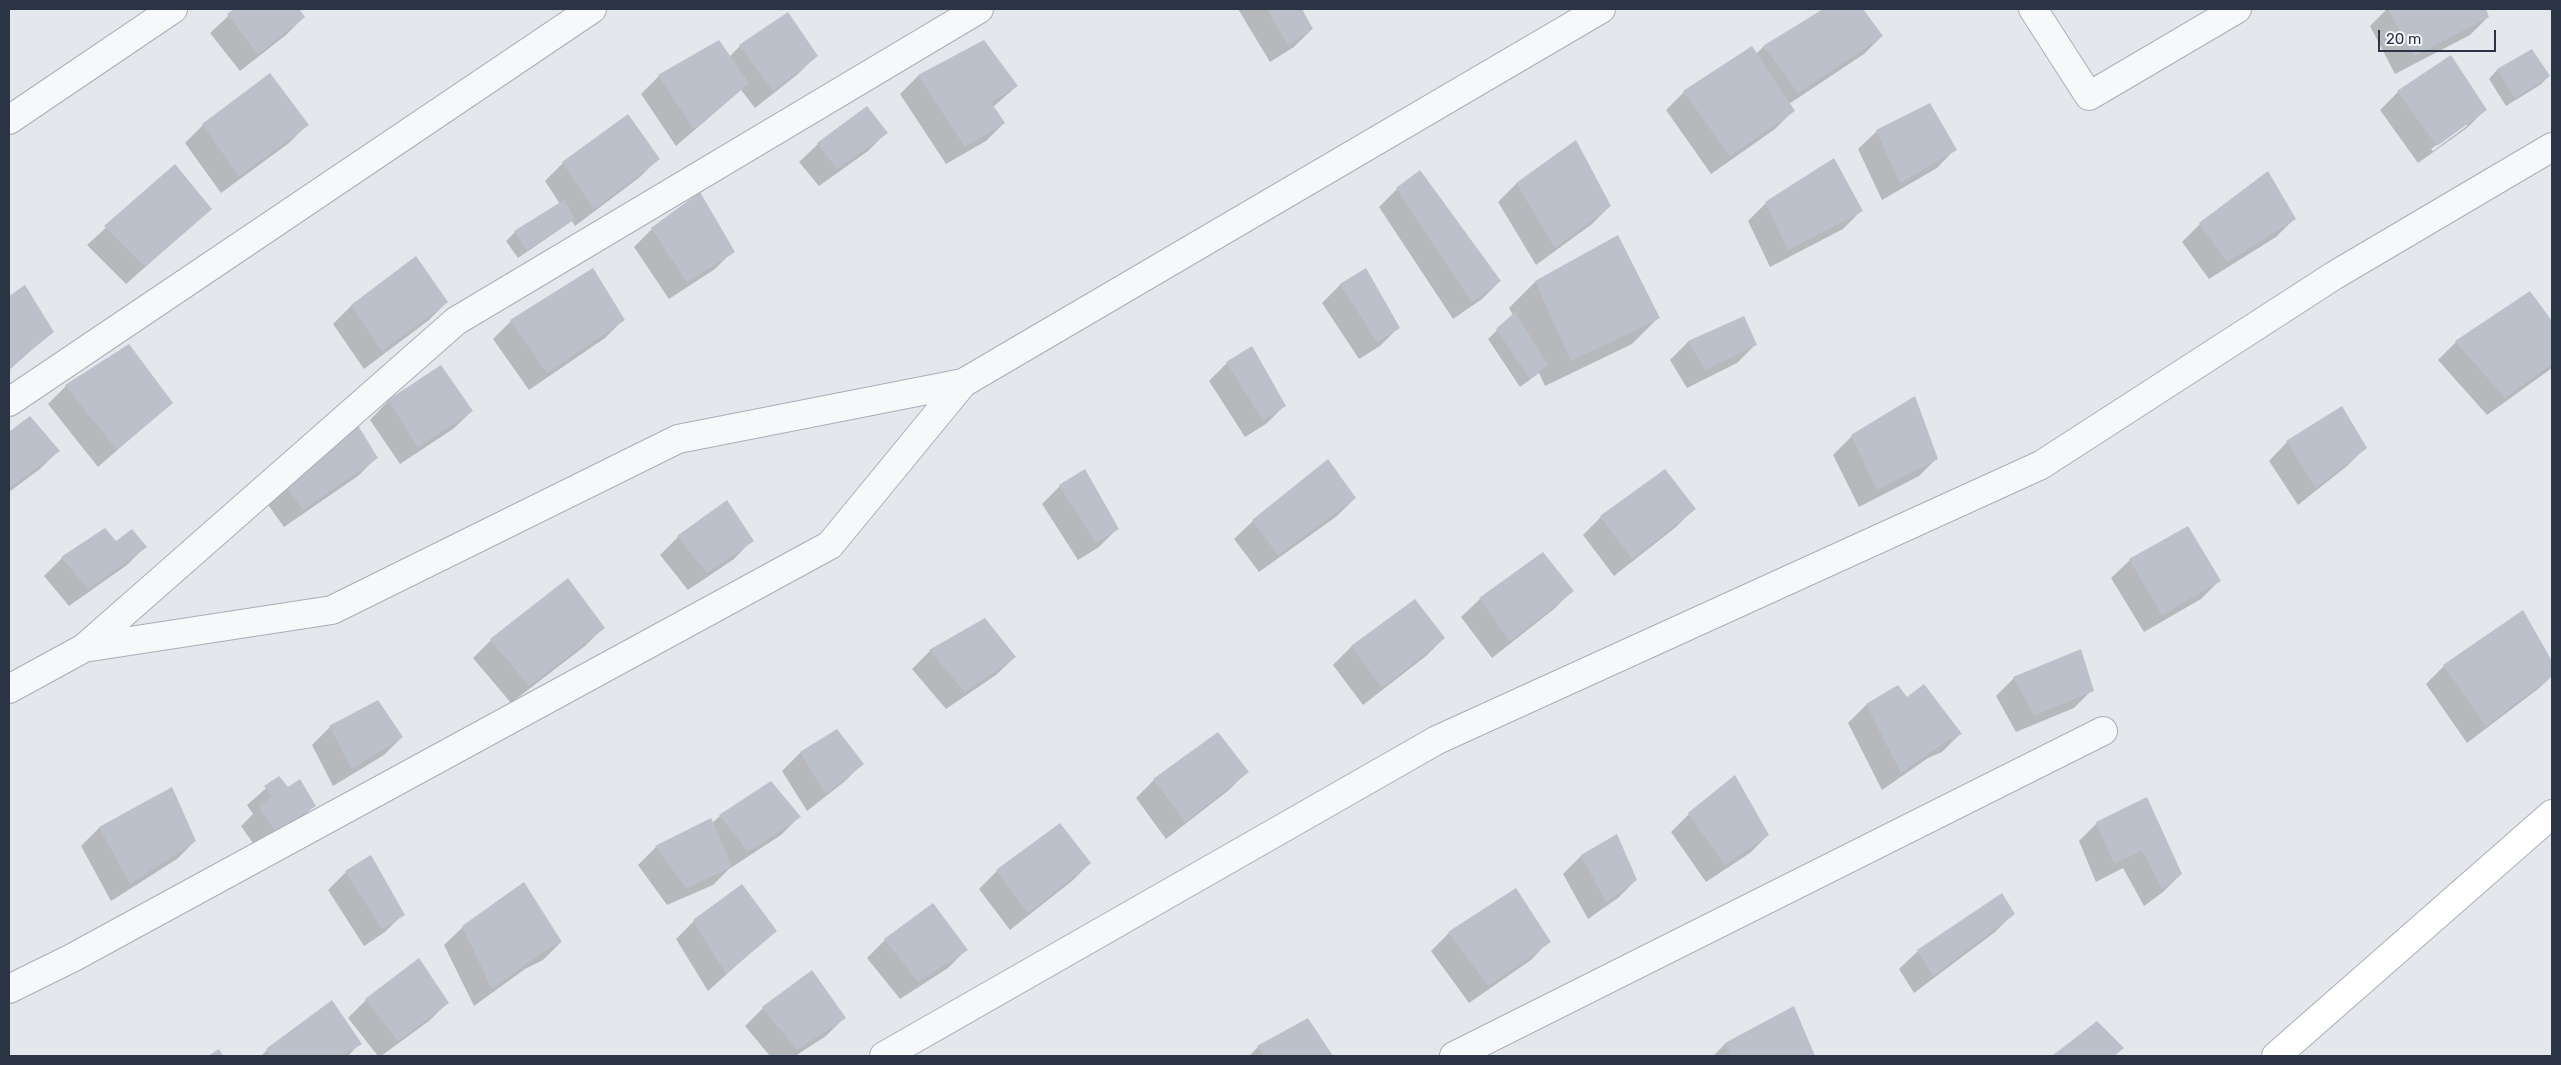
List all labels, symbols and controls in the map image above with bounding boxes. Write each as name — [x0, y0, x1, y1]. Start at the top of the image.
scale bar — [2381, 20, 2498, 52]
text: 20 m — [2386, 30, 2421, 48]

